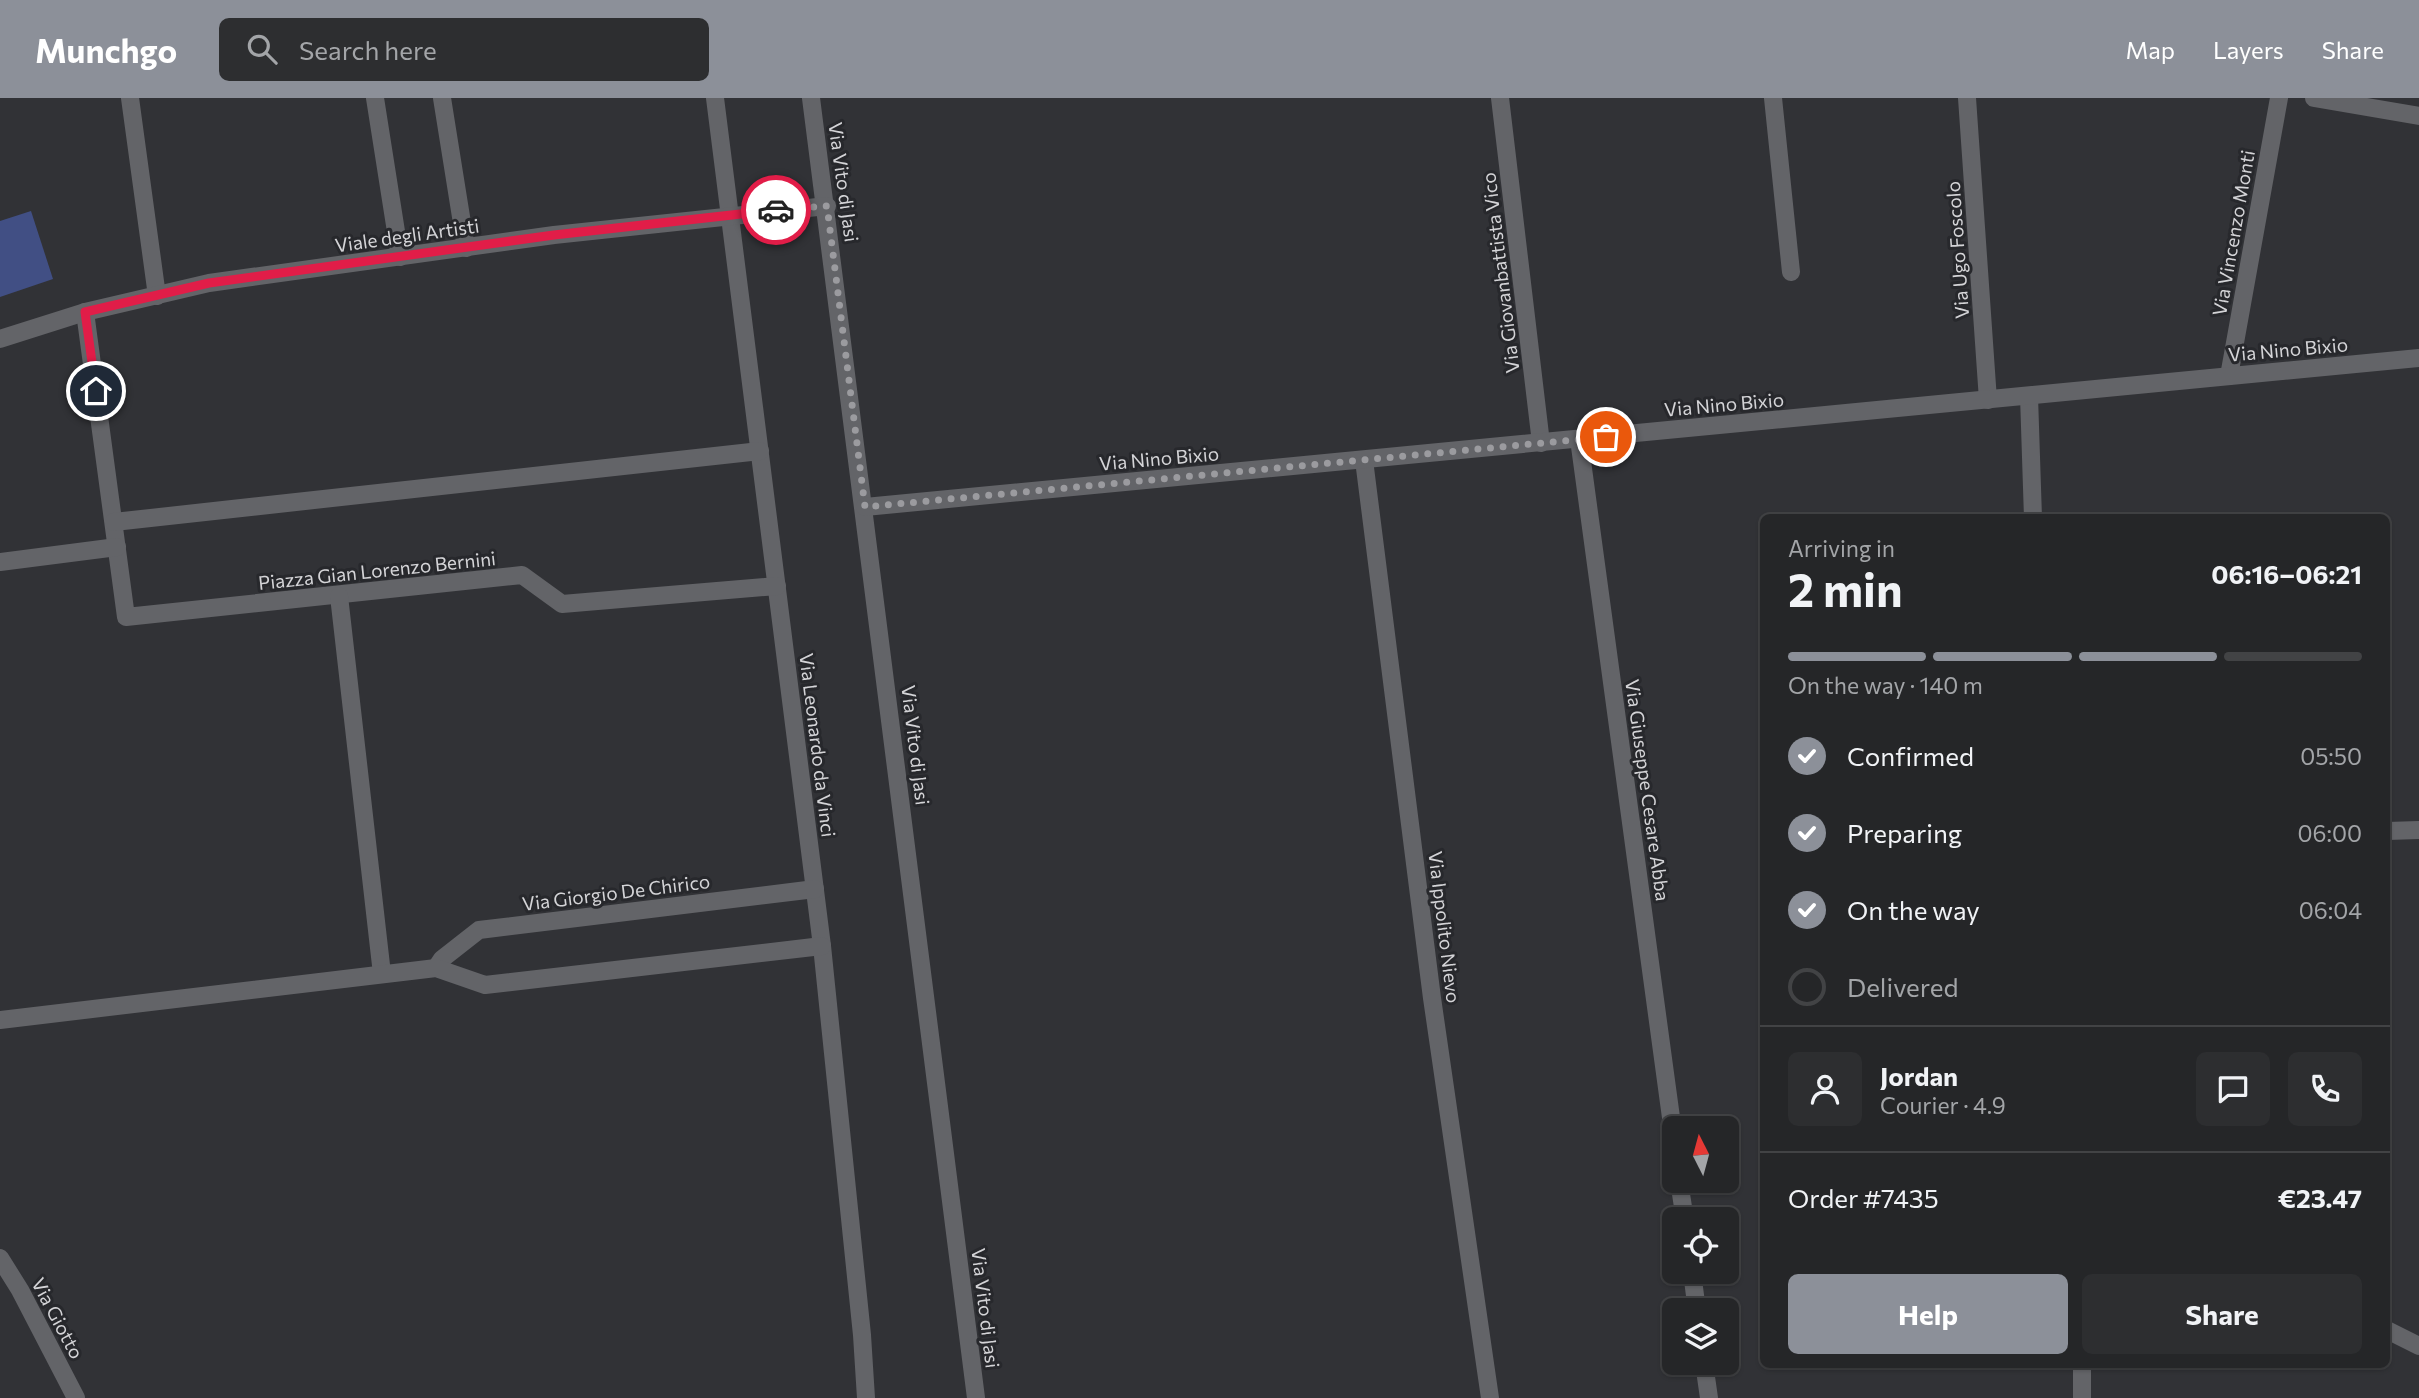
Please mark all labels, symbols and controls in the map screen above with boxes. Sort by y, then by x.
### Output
search box [219,18,709,81]
text: Munchgo [35,29,177,70]
icon: search [243,30,281,68]
text: Search here [299,34,437,65]
text: Map [2126,35,2175,64]
text: Layers [2213,35,2284,64]
text: Share [2322,35,2384,64]
street label: Via Vito di Jasi [824,121,864,243]
street label: Via Vincenzo Monti [2207,148,2259,318]
street label: Via Giovanbattista Vico [1476,171,1524,375]
courier [741,175,811,245]
street label: Via Ugo Foscolo [1941,181,1973,319]
icon: car [757,191,795,229]
street label: Viale degli Artisti [333,213,481,257]
street label: Via Nino Bixio [2227,332,2349,366]
pin [66,361,126,421]
icon: home [77,372,115,410]
street label: Via Nino Bixio [1663,387,1785,421]
pin [1576,407,1636,467]
icon: bag [1587,418,1625,456]
street label: Via Nino Bixio [1098,441,1220,475]
text: Arriving in [1788,534,1895,562]
street label: Piazza Gian Lorenzo Bernini [257,546,497,594]
text: 06:16–06:21 [2211,558,2362,589]
text: 2 min [1788,560,1903,616]
street label: Via Leonardo da Vinci [795,652,841,838]
text: On the way · 140 m [1788,671,1983,699]
street label: Via Giuseppe Cesare Abba [1621,678,1675,902]
street label: Via Vito di Jasi [897,684,935,806]
icon: check [1788,737,1826,775]
text: Confirmed [1847,740,1974,771]
text: 05:50 [2300,742,2362,770]
icon: check [1788,814,1826,852]
text: Preparing [1847,817,1962,848]
text: 06:00 [2298,819,2362,847]
street label: Via Ippolito Nievo [1424,850,1466,1004]
street label: Via Giorgio De Chirico [521,869,711,915]
icon: check [1788,891,1826,929]
text: On the way [1847,894,1980,925]
text: 06:04 [2299,896,2362,924]
text: Delivered [1847,971,1958,1002]
button: person [1788,1052,1862,1126]
button: chat [2196,1052,2270,1126]
button: phone [2288,1052,2362,1126]
text: Jordan [1880,1060,1958,1091]
text: Courier · 4.9 [1880,1091,2006,1119]
north arrow [1662,1116,1740,1194]
map controls [1662,1116,1739,1375]
text: Order #7435 [1788,1182,1939,1213]
text: €23.47 [2278,1182,2362,1213]
button: locate [1662,1207,1739,1284]
street label: Via Vito di Jasi [967,1247,1005,1369]
street label: Via Giotto [27,1274,89,1362]
button: Help [1788,1274,2068,1354]
button: Share [2082,1274,2362,1354]
button: layers [1662,1298,1739,1375]

